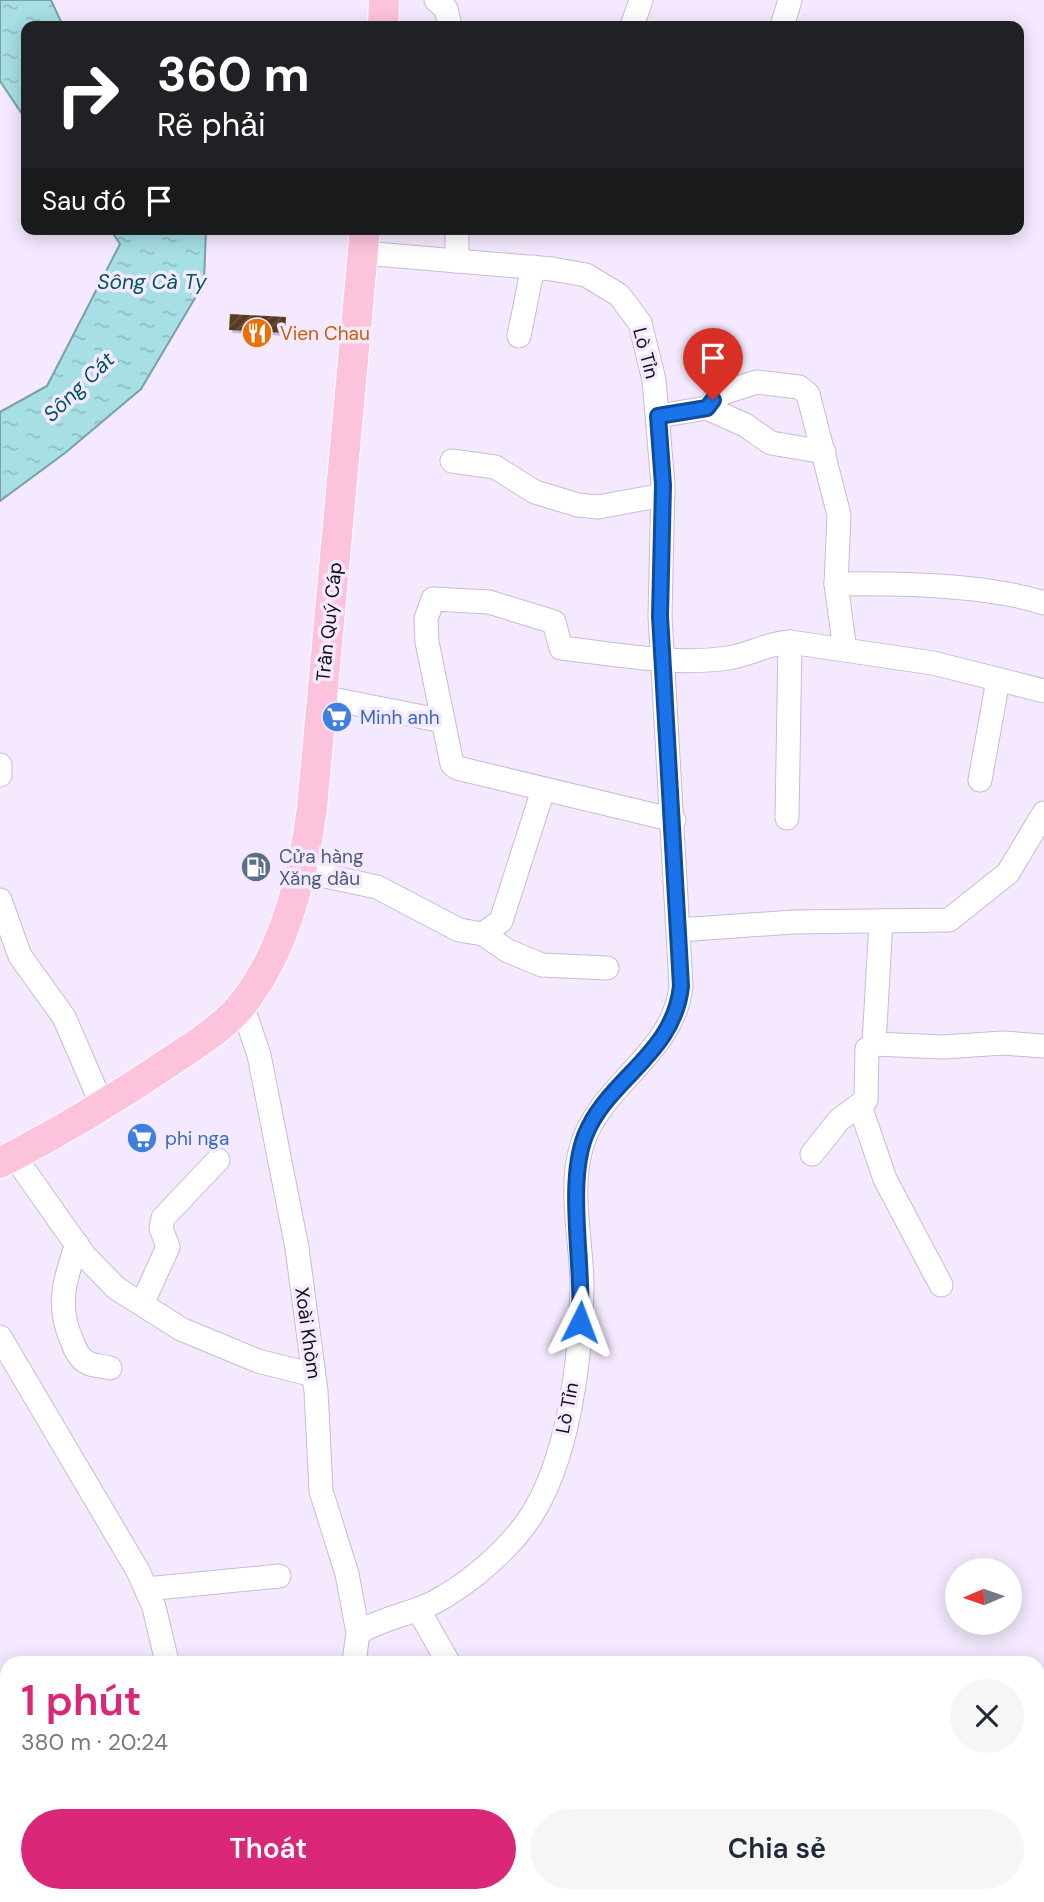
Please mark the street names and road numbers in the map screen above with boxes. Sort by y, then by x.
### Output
street label: Lò Tỉn [627,325,665,381]
street label: Trần Quý Cáp [310,561,348,683]
street label: Xoài Khòm [289,1286,327,1380]
street label: Lò Tỉn [550,1380,584,1436]

